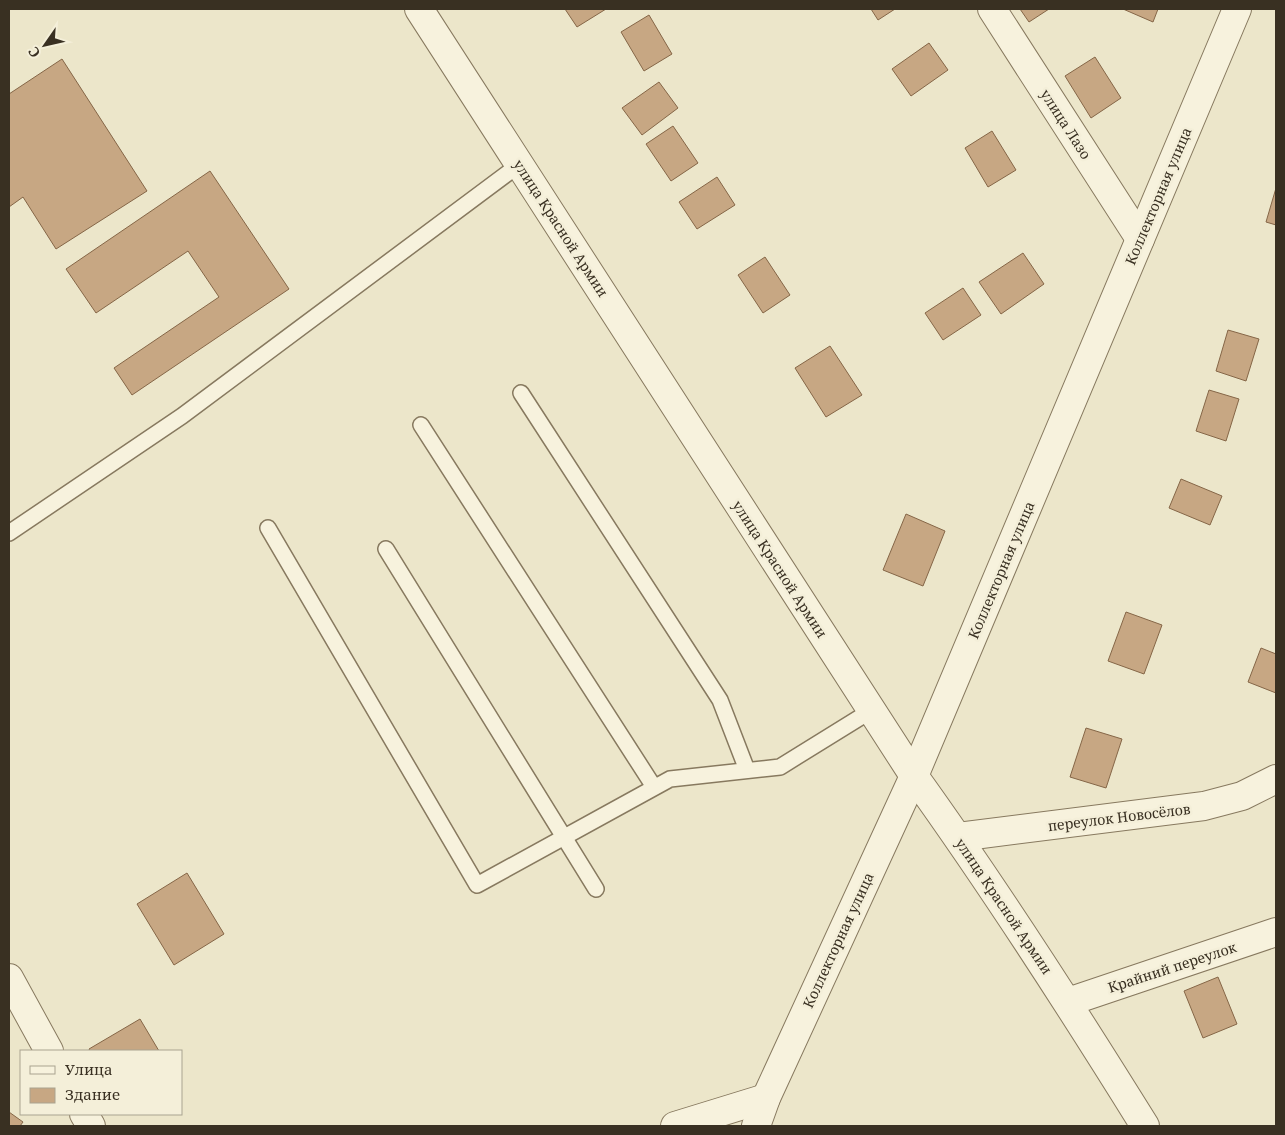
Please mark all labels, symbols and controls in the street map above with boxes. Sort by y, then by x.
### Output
north arrow [20,20,70,70]
text: С [23,43,44,62]
street label: улица Лазо [1036,85,1096,163]
street label: Коллекторная улица [1120,124,1196,268]
street label: улица Красной Армии [509,156,613,300]
street label: улица Красной Армии [728,497,832,641]
street label: Коллекторная улица [963,498,1039,642]
street label: переулок Новосёлов [1047,799,1192,835]
street label: улица Красной Армии [951,834,1057,978]
street label: Коллекторная улица [798,869,878,1011]
street label: Крайний переулок [1105,937,1239,997]
legend [20,1050,182,1115]
text: Улица [65,1059,113,1079]
text: Здание [65,1084,120,1104]

